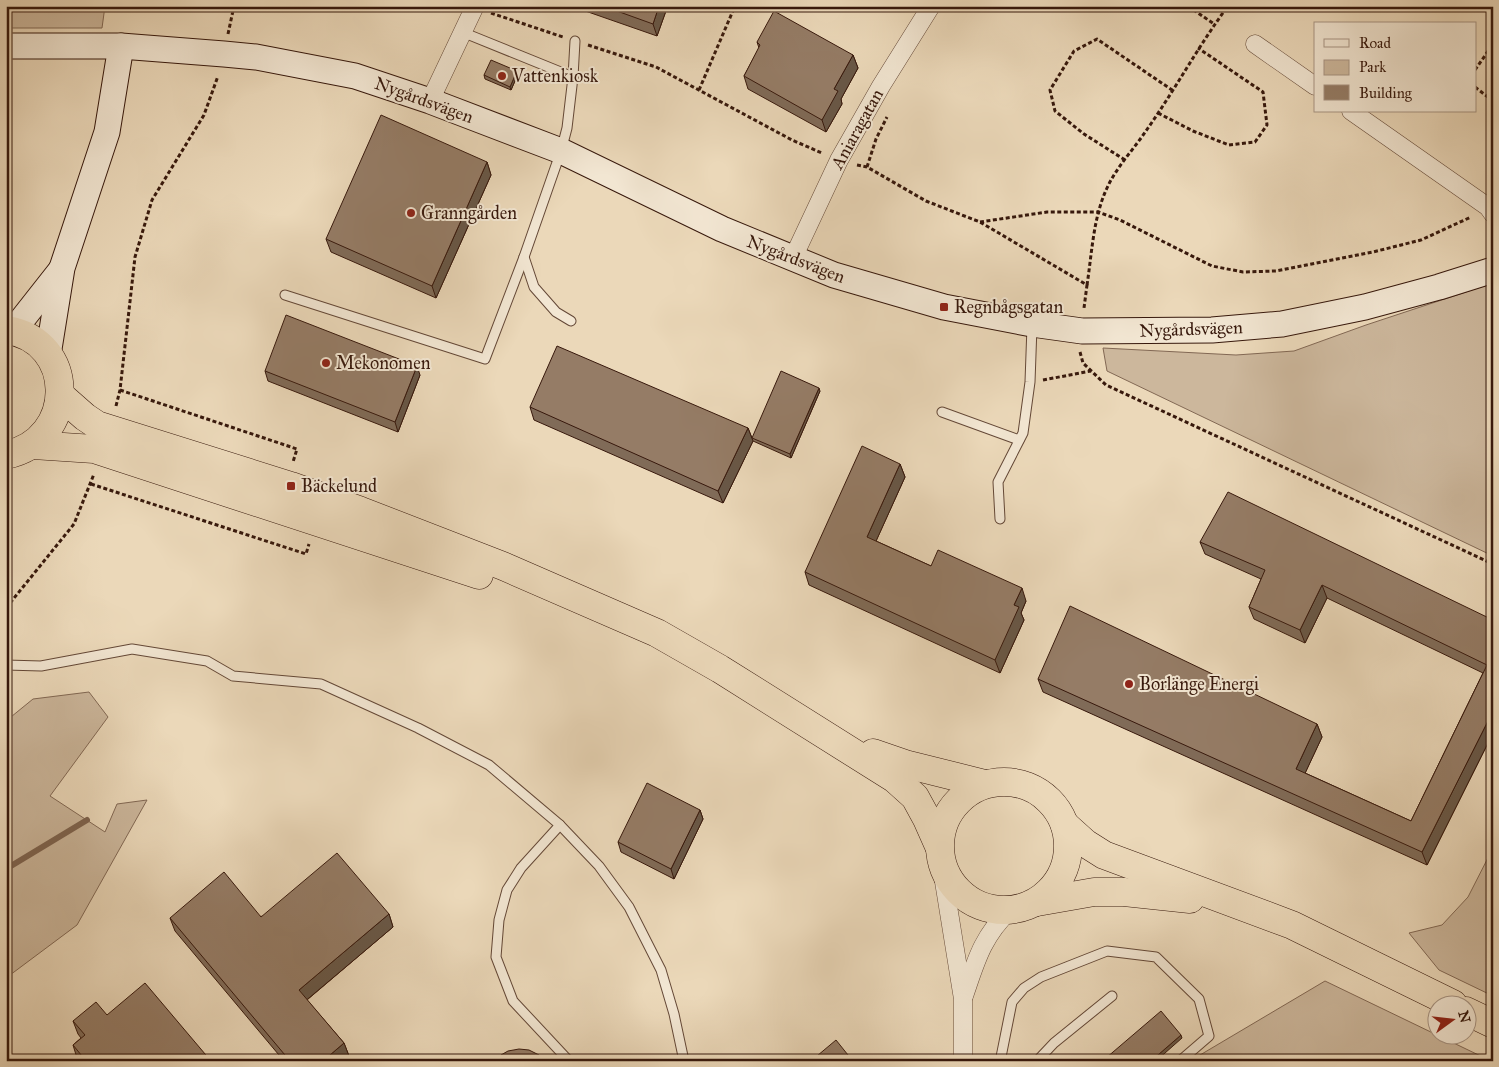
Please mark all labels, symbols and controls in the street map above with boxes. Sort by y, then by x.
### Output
legend [1314,22,1476,112]
text: Road [1359,34,1391,52]
text: Park [1359,58,1386,76]
place label: Vattenkiosk [511,65,599,87]
marker: Vattenkiosk [496,70,508,82]
street label: Nygårdsvägen [371,72,477,129]
text: Building [1359,84,1413,102]
street label: Aniaragatan [825,85,889,174]
place label: Granngården [421,202,517,225]
marker: Granngården [405,207,417,219]
street label: Nygårdsvägen [743,230,848,289]
place label: Regnbågsgatan [954,296,1063,319]
marker: Regnbågsgatan [938,301,950,313]
street label: Nygårdsvägen [1139,316,1243,343]
place label: Mekonomen [336,352,431,374]
marker: Mekonomen [320,357,332,369]
place label: Bäckelund [301,475,377,497]
marker: Bäckelund [285,480,297,492]
place label: Borlänge Energi [1139,673,1259,696]
marker: Borlänge Energi [1123,678,1135,690]
north arrow [1426,994,1476,1044]
text: N [1454,1009,1474,1025]

